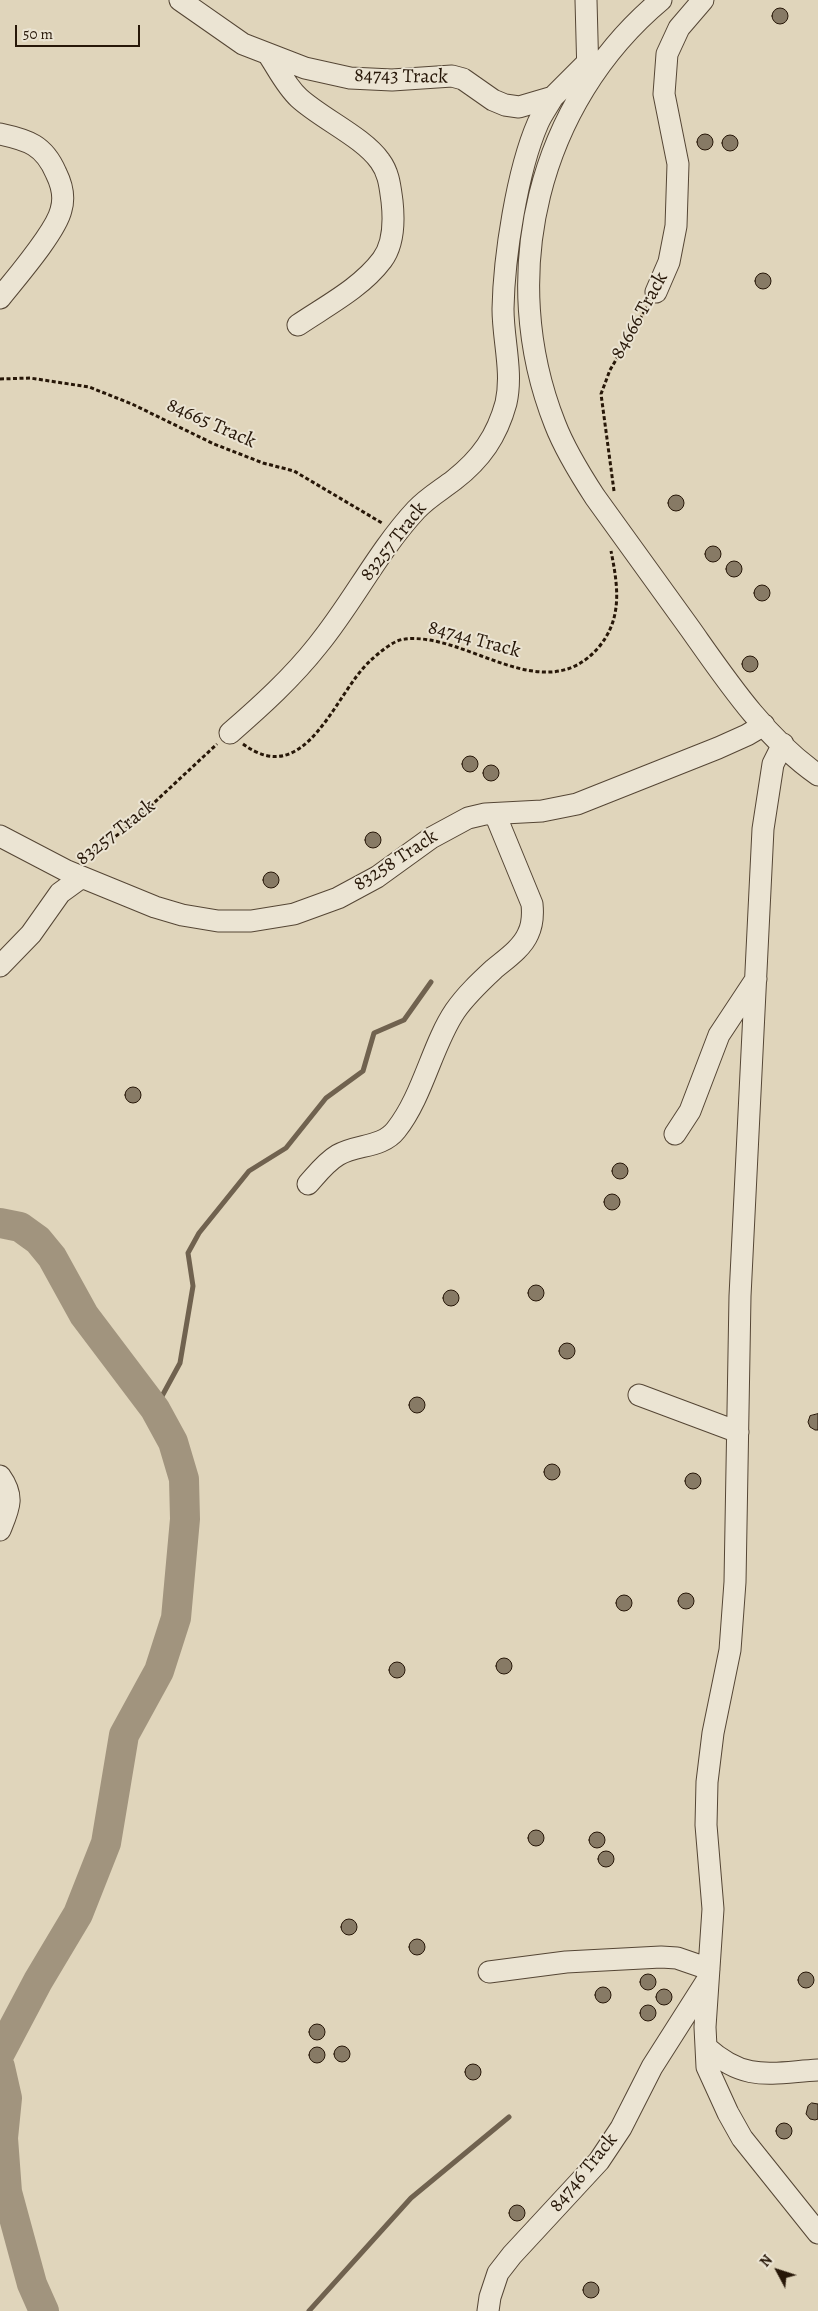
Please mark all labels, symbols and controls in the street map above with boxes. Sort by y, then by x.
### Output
scale bar [18,15,142,47]
text: 50 m [23,24,53,44]
street label: 84743 Track [354,64,448,90]
street label: 84666 Track [606,268,674,364]
street label: 84665 Track [163,394,259,454]
street label: 83257 Track [356,498,432,586]
street label: 84744 Track [425,616,523,664]
street label: 83257 Track [72,795,160,871]
street label: 83258 Track [350,825,442,897]
street label: 84746 Track [545,2129,623,2217]
north arrow [753,2246,803,2296]
text: N [756,2251,777,2271]

